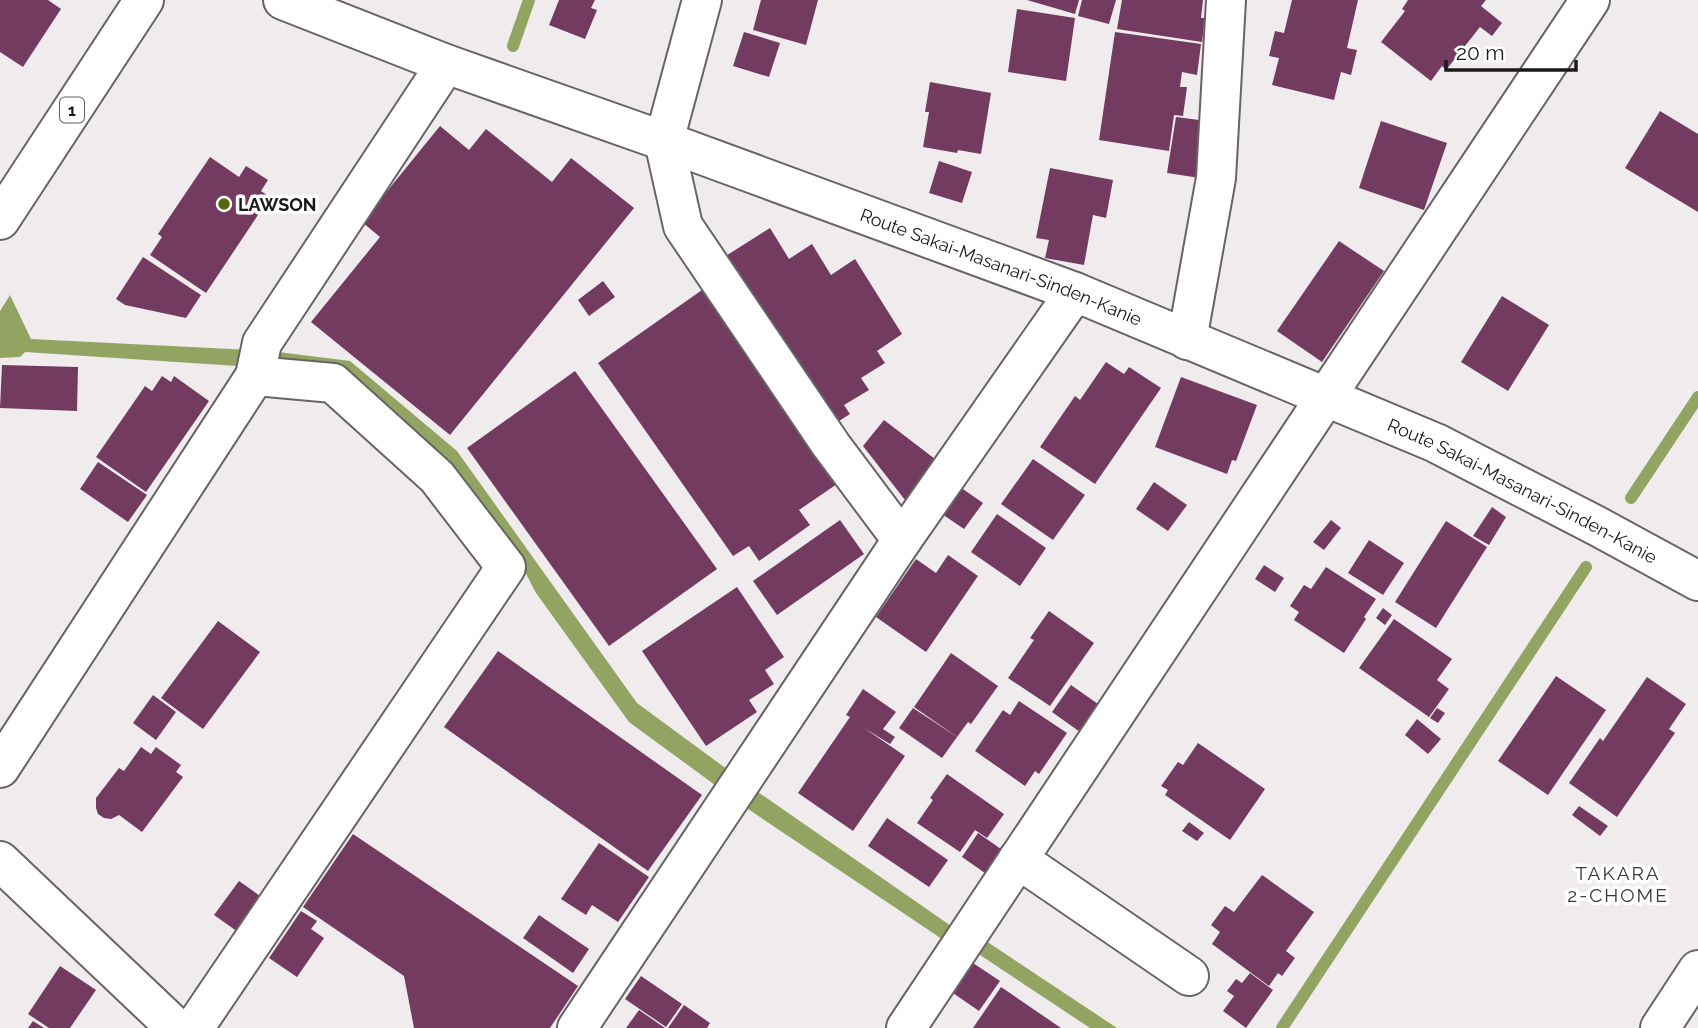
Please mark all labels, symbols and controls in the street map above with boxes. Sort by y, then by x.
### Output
scale bar [1446,28,1576,72]
text: 20 m [1456,40,1504,65]
road number: 1 [60,97,84,122]
place label: LAWSON [238,194,317,215]
marker: LAWSON [216,196,232,212]
street label: Route Sakai-Masanari-Sinden-Kanie [857,204,1145,329]
street label: Route Sakai-Masanari-Sinden-Kanie [1385,414,1661,568]
district label: TAKARA 2-CHOME [1567,862,1669,906]

